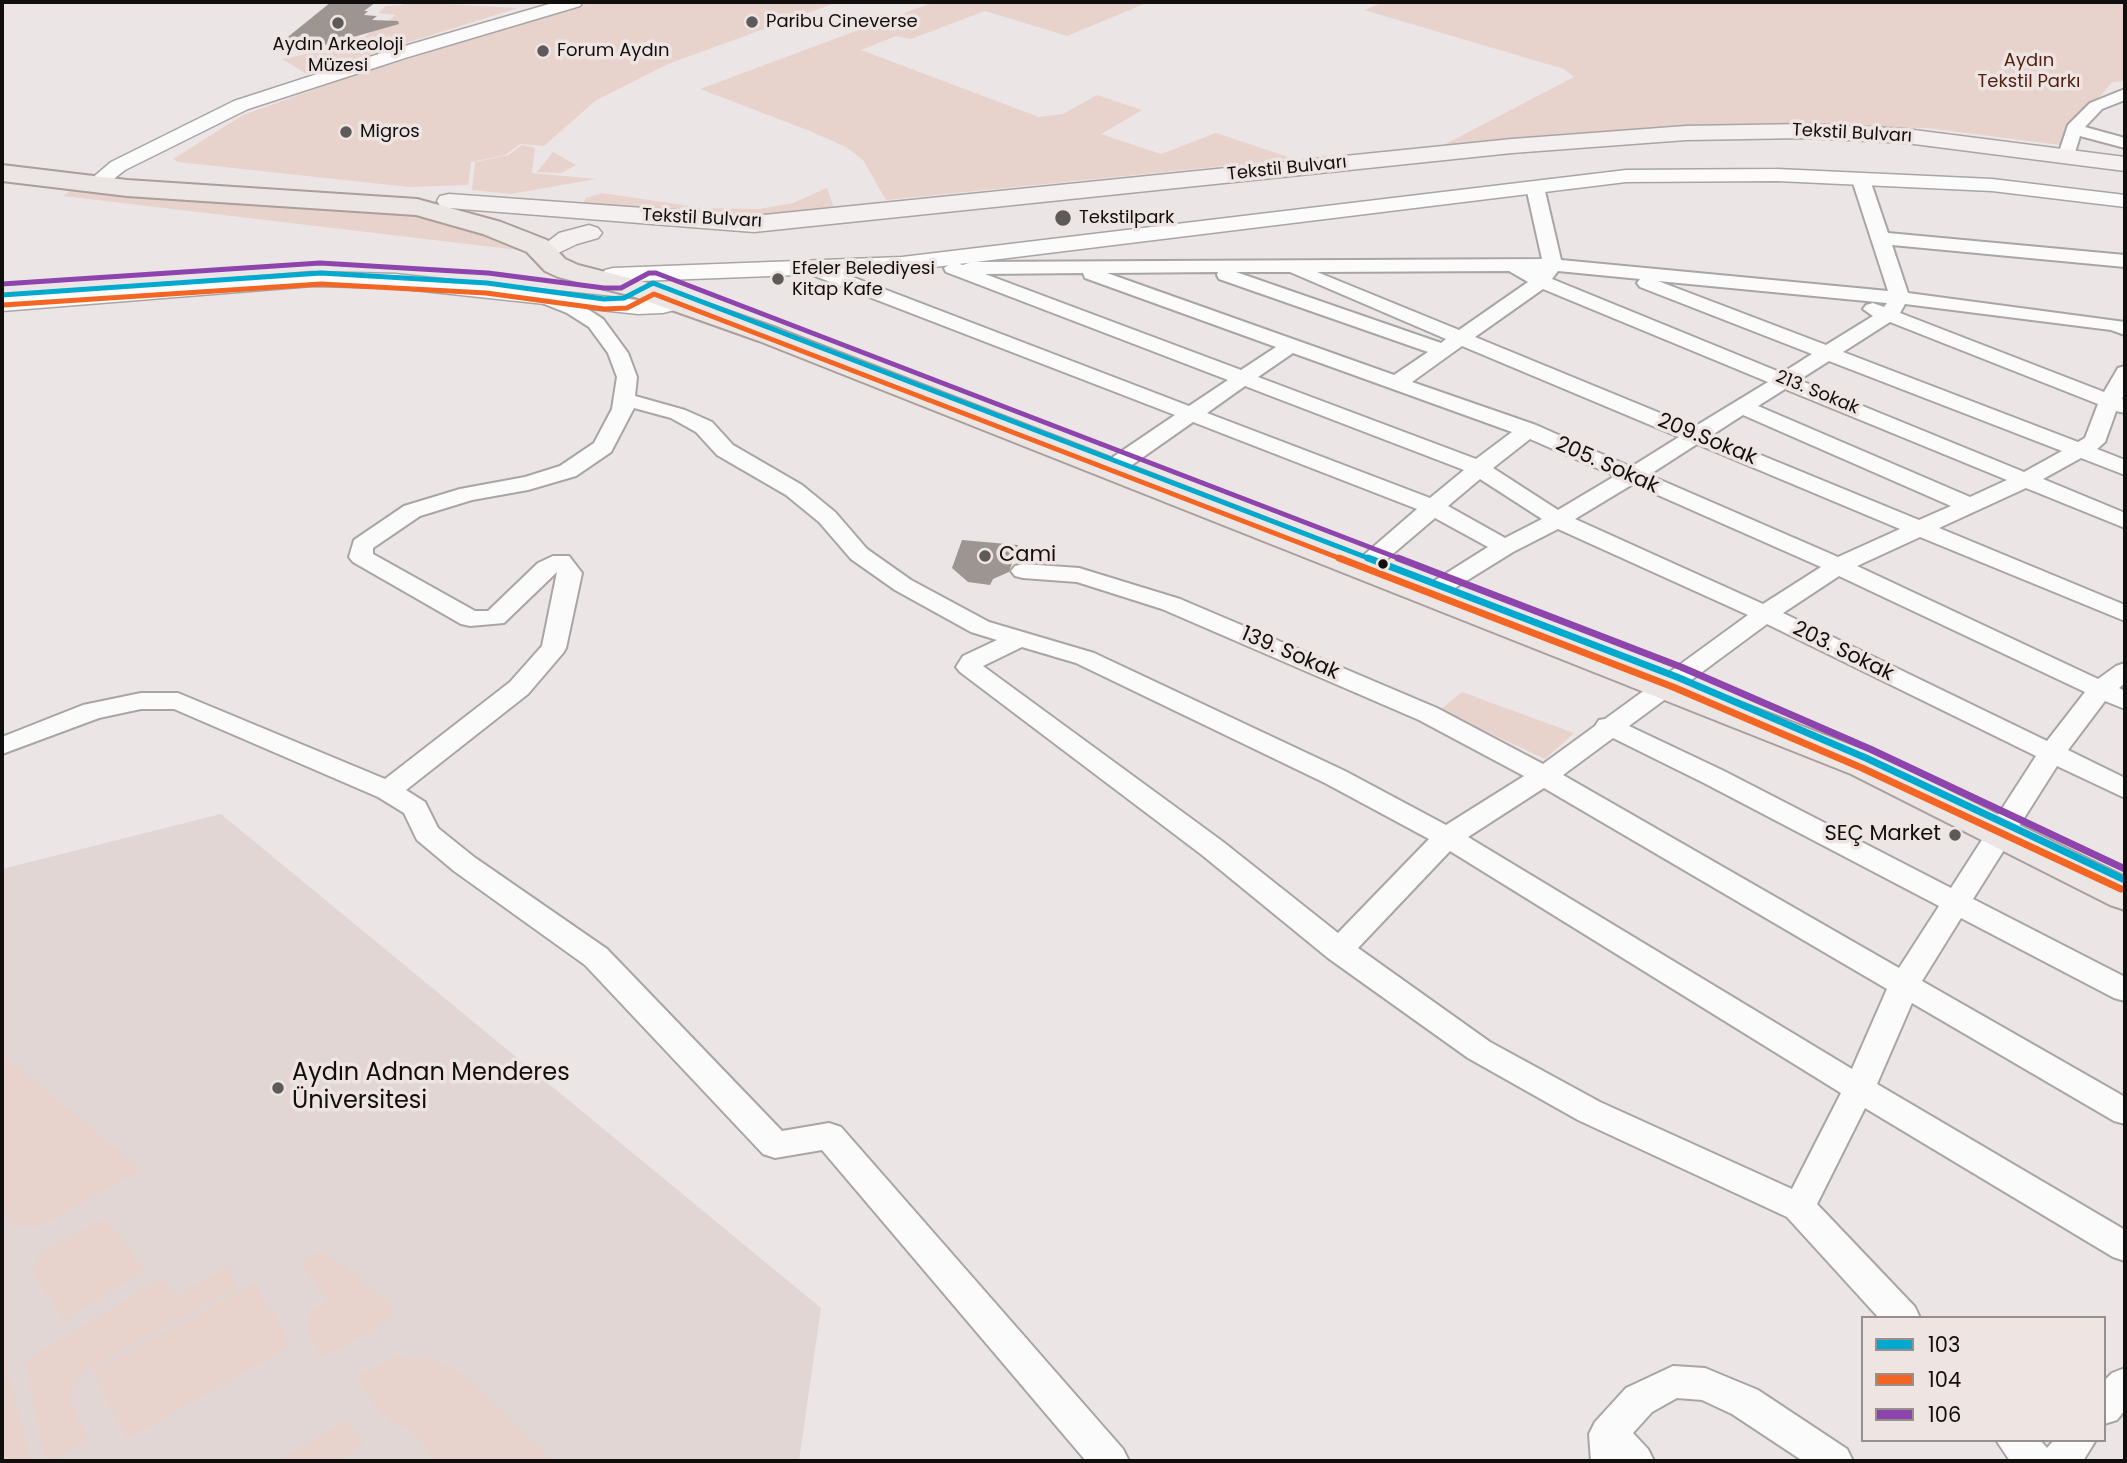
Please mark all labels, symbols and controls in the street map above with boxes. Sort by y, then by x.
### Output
place label: Paribu Cineverse [766,11,918,33]
marker: Paribu Cineverse [744,14,760,30]
marker: Aydın Arkeoloji Müzesi [330,15,346,31]
place label: Aydın Arkeoloji Müzesi [273,34,403,76]
place label: Forum Aydın [557,40,670,62]
marker: Forum Aydın [535,43,551,59]
park label: Aydın Tekstil Parkı [1978,50,2080,92]
street label: Tekstil Bulvarı [1791,120,1913,148]
place label: Migros [360,121,420,143]
marker: Migros [338,124,354,140]
street label: Tekstil Bulvarı [1226,152,1348,186]
street label: Tekstil Bulvarı [641,205,763,233]
place label: Tekstilpark [1079,207,1174,229]
marker: Tekstilpark [1053,208,1073,228]
place label: Efeler Belediyesi Kitap Kafe [792,258,935,300]
marker: Efeler Belediyesi Kitap Kafe [770,271,786,287]
street label: 213. Sokak [1772,366,1862,420]
street label: 209.Sokak [1654,409,1760,471]
street label: 205. Sokak [1552,432,1662,500]
place label: Cami [999,543,1056,569]
marker: Cami [977,548,993,564]
unlabelled marker [1376,557,1390,571]
street label: 203. Sokak [1788,617,1898,687]
street label: 139. Sokak [1237,622,1343,686]
place label: SEÇ Market [1824,822,1941,848]
marker: SEÇ Market [1947,827,1963,843]
place label: Aydın Adnan Menderes Üniversitesi [292,1060,570,1116]
marker: Aydın Adnan Menderes Üniversitesi [270,1080,286,1096]
legend [1861,1316,2106,1442]
text: 103 [1928,1330,1960,1359]
text: 104 [1928,1365,1961,1394]
text: 106 [1928,1400,1961,1429]

